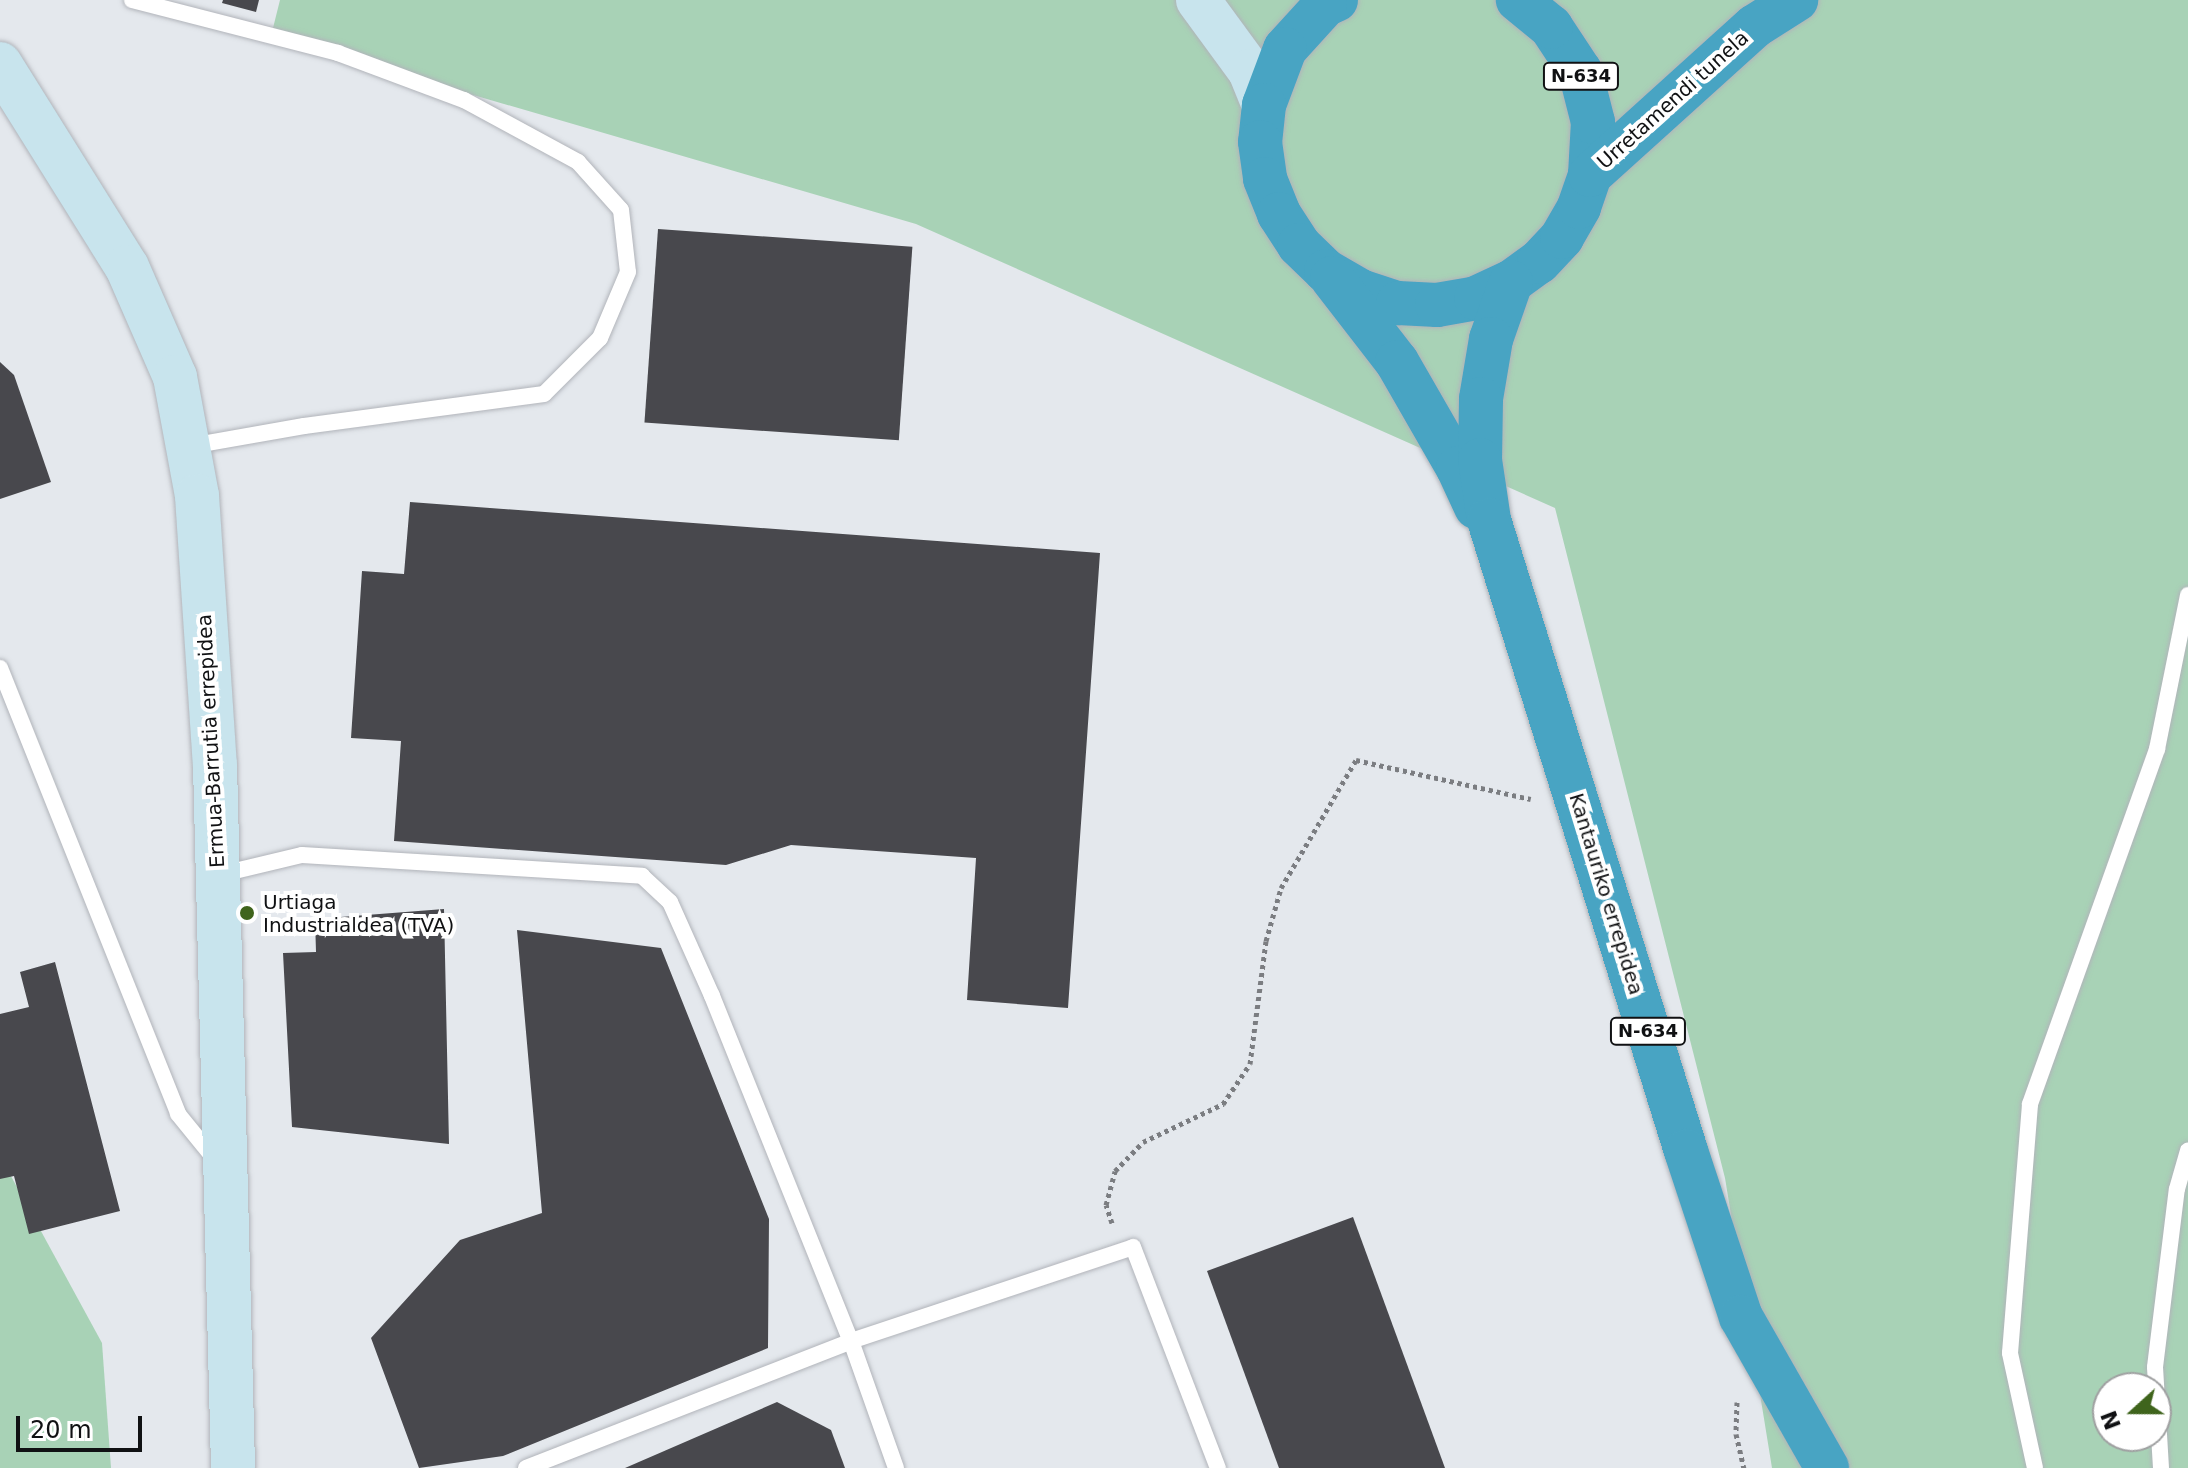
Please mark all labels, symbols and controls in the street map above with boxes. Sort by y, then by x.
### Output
street label: Urretamendi tunela [1592,26,1754,174]
road number: N-634 [1541,62,1621,90]
street label: Ermua-Barrutia errepidea [192,614,230,868]
street label: Kantauriko errepidea [1564,790,1648,998]
place label: Urtiaga Industrialdea (TVA) [263,890,454,937]
marker: Urtiaga Industrialdea (TVA) [238,904,256,922]
road number: N-634 [1608,1017,1688,1045]
north arrow [2092,1372,2172,1452]
scale bar [20,1400,146,1450]
text: N [2096,1407,2126,1433]
text: 20 m [30,1416,92,1444]

